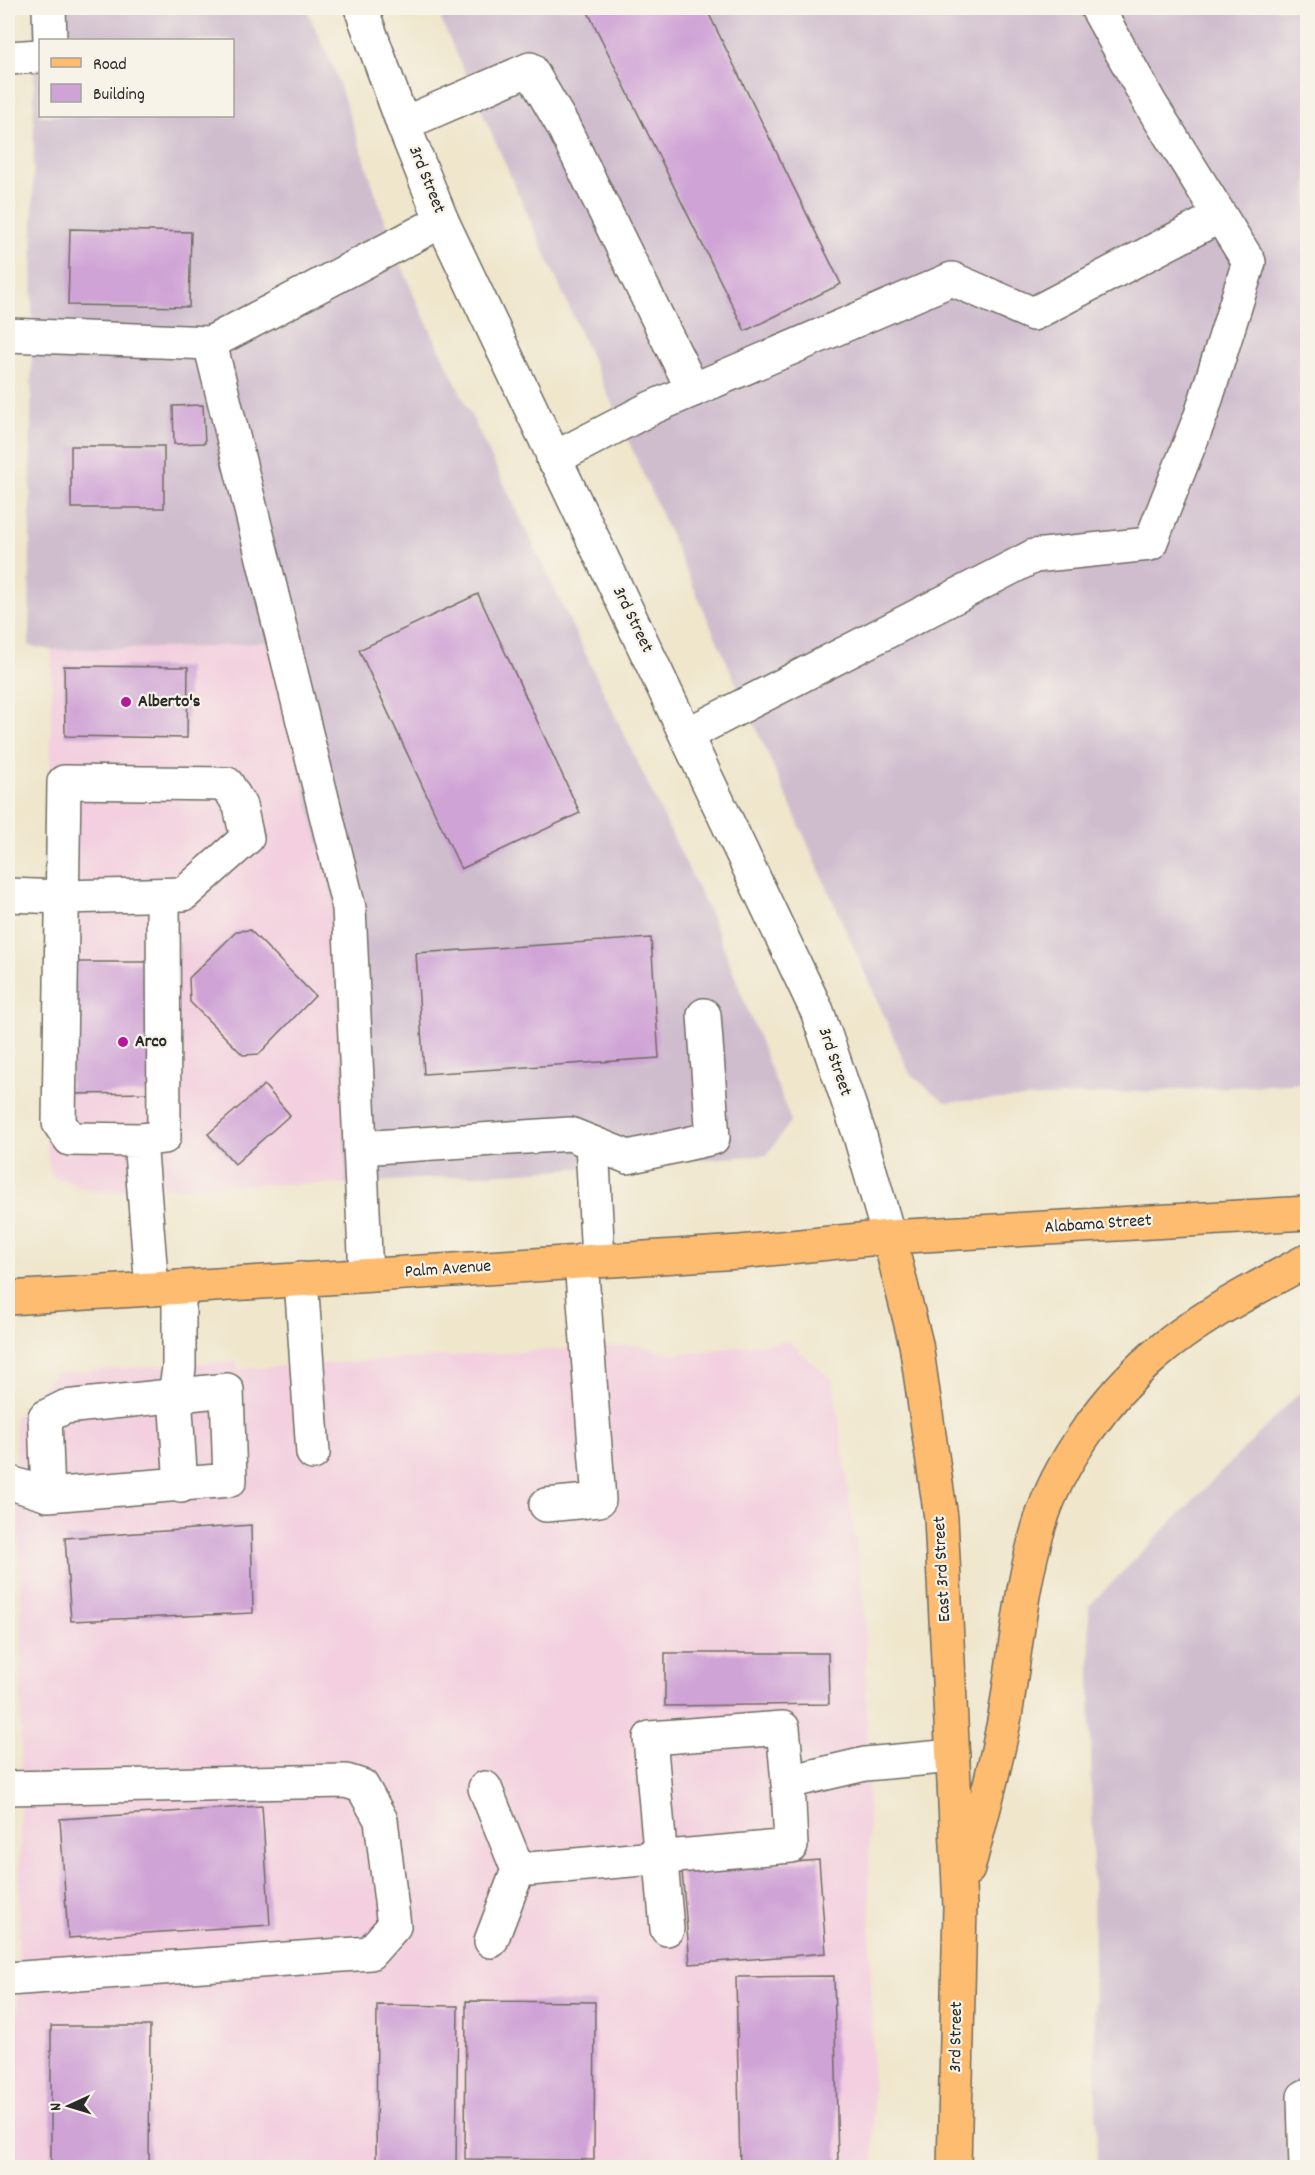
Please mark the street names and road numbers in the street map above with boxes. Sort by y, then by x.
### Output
street label: 3rd Street [401,142,451,218]
street label: 3rd Street [605,583,659,658]
street label: 3rd Street [811,1024,857,1100]
street label: Alabama Street [1044,1209,1153,1241]
street label: Palm Avenue [404,1255,492,1285]
street label: East 3rd Street [928,1515,958,1623]
street label: 3rd Street [944,2001,970,2073]

